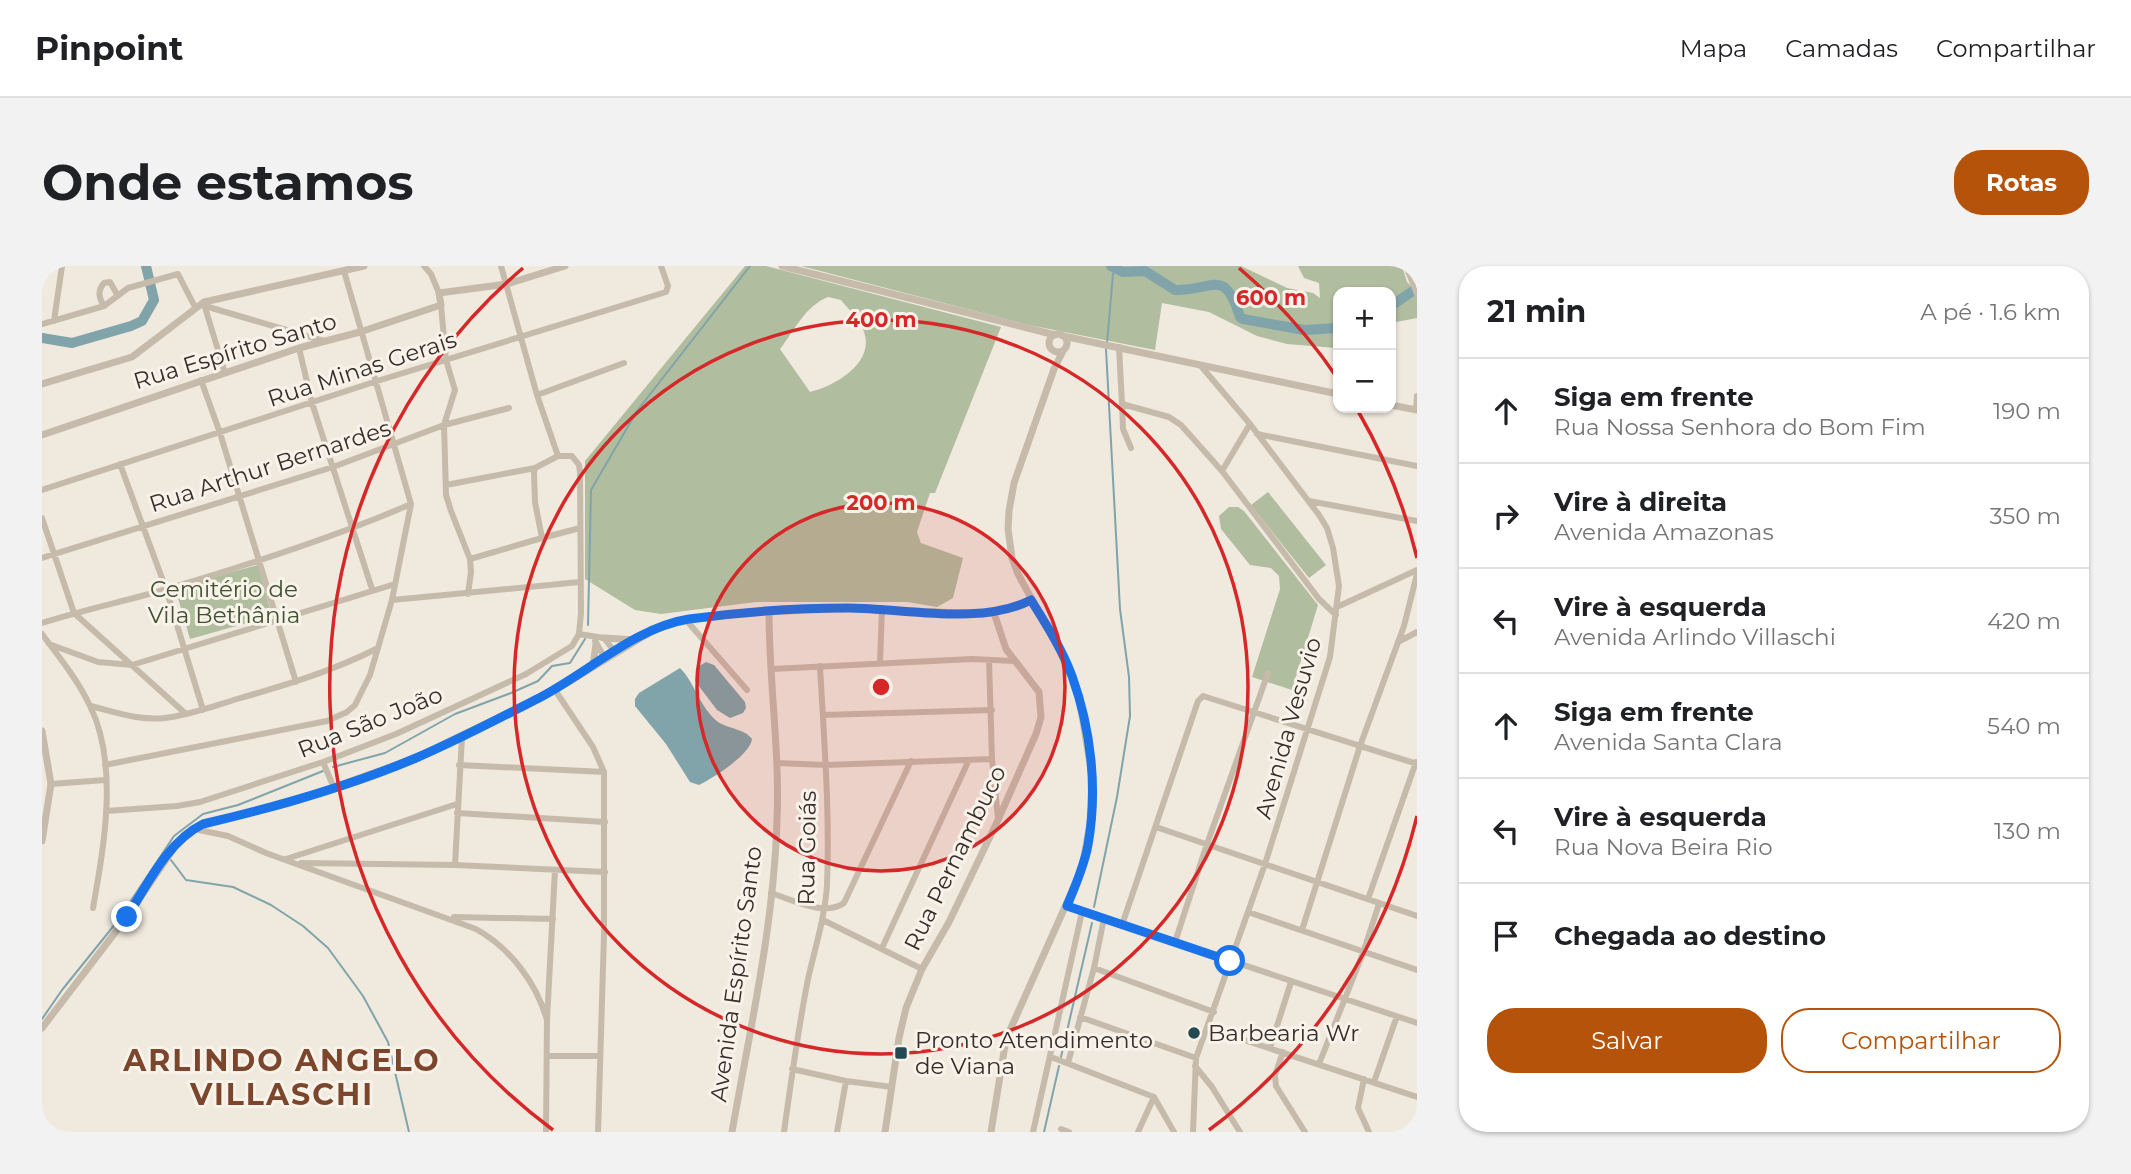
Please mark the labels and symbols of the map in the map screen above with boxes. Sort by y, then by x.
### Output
text: 600 m [1236,285,1306,310]
street label: Rua Espírito Santo [130,307,340,395]
text: 400 m [846,307,916,332]
street label: Rua Minas Gerais [264,325,460,413]
street label: Rua Arthur Bernardes [146,414,394,518]
text: 200 m [847,490,915,515]
park label: Cemitério de Vila Bethânia [148,575,300,629]
street label: Avenida Vesuvio [1249,634,1327,822]
centre of rings [869,675,893,699]
street label: Rua São João [293,680,447,764]
street label: Rua Pernambuco [898,761,1012,955]
street label: Rua Goiás [792,790,822,906]
street label: Avenida Espírito Santo [704,844,768,1104]
route end [111,901,142,932]
route start [1214,945,1245,976]
place label: Barbearia Wr [1208,1019,1359,1047]
marker: Barbearia Wr [1186,1025,1202,1041]
place label: Pronto Atendimento de Viana [915,1026,1153,1080]
district label: ARLINDO ANGELO VILLASCHI [122,1042,441,1113]
marker: Pronto Atendimento de Viana [893,1045,909,1061]

